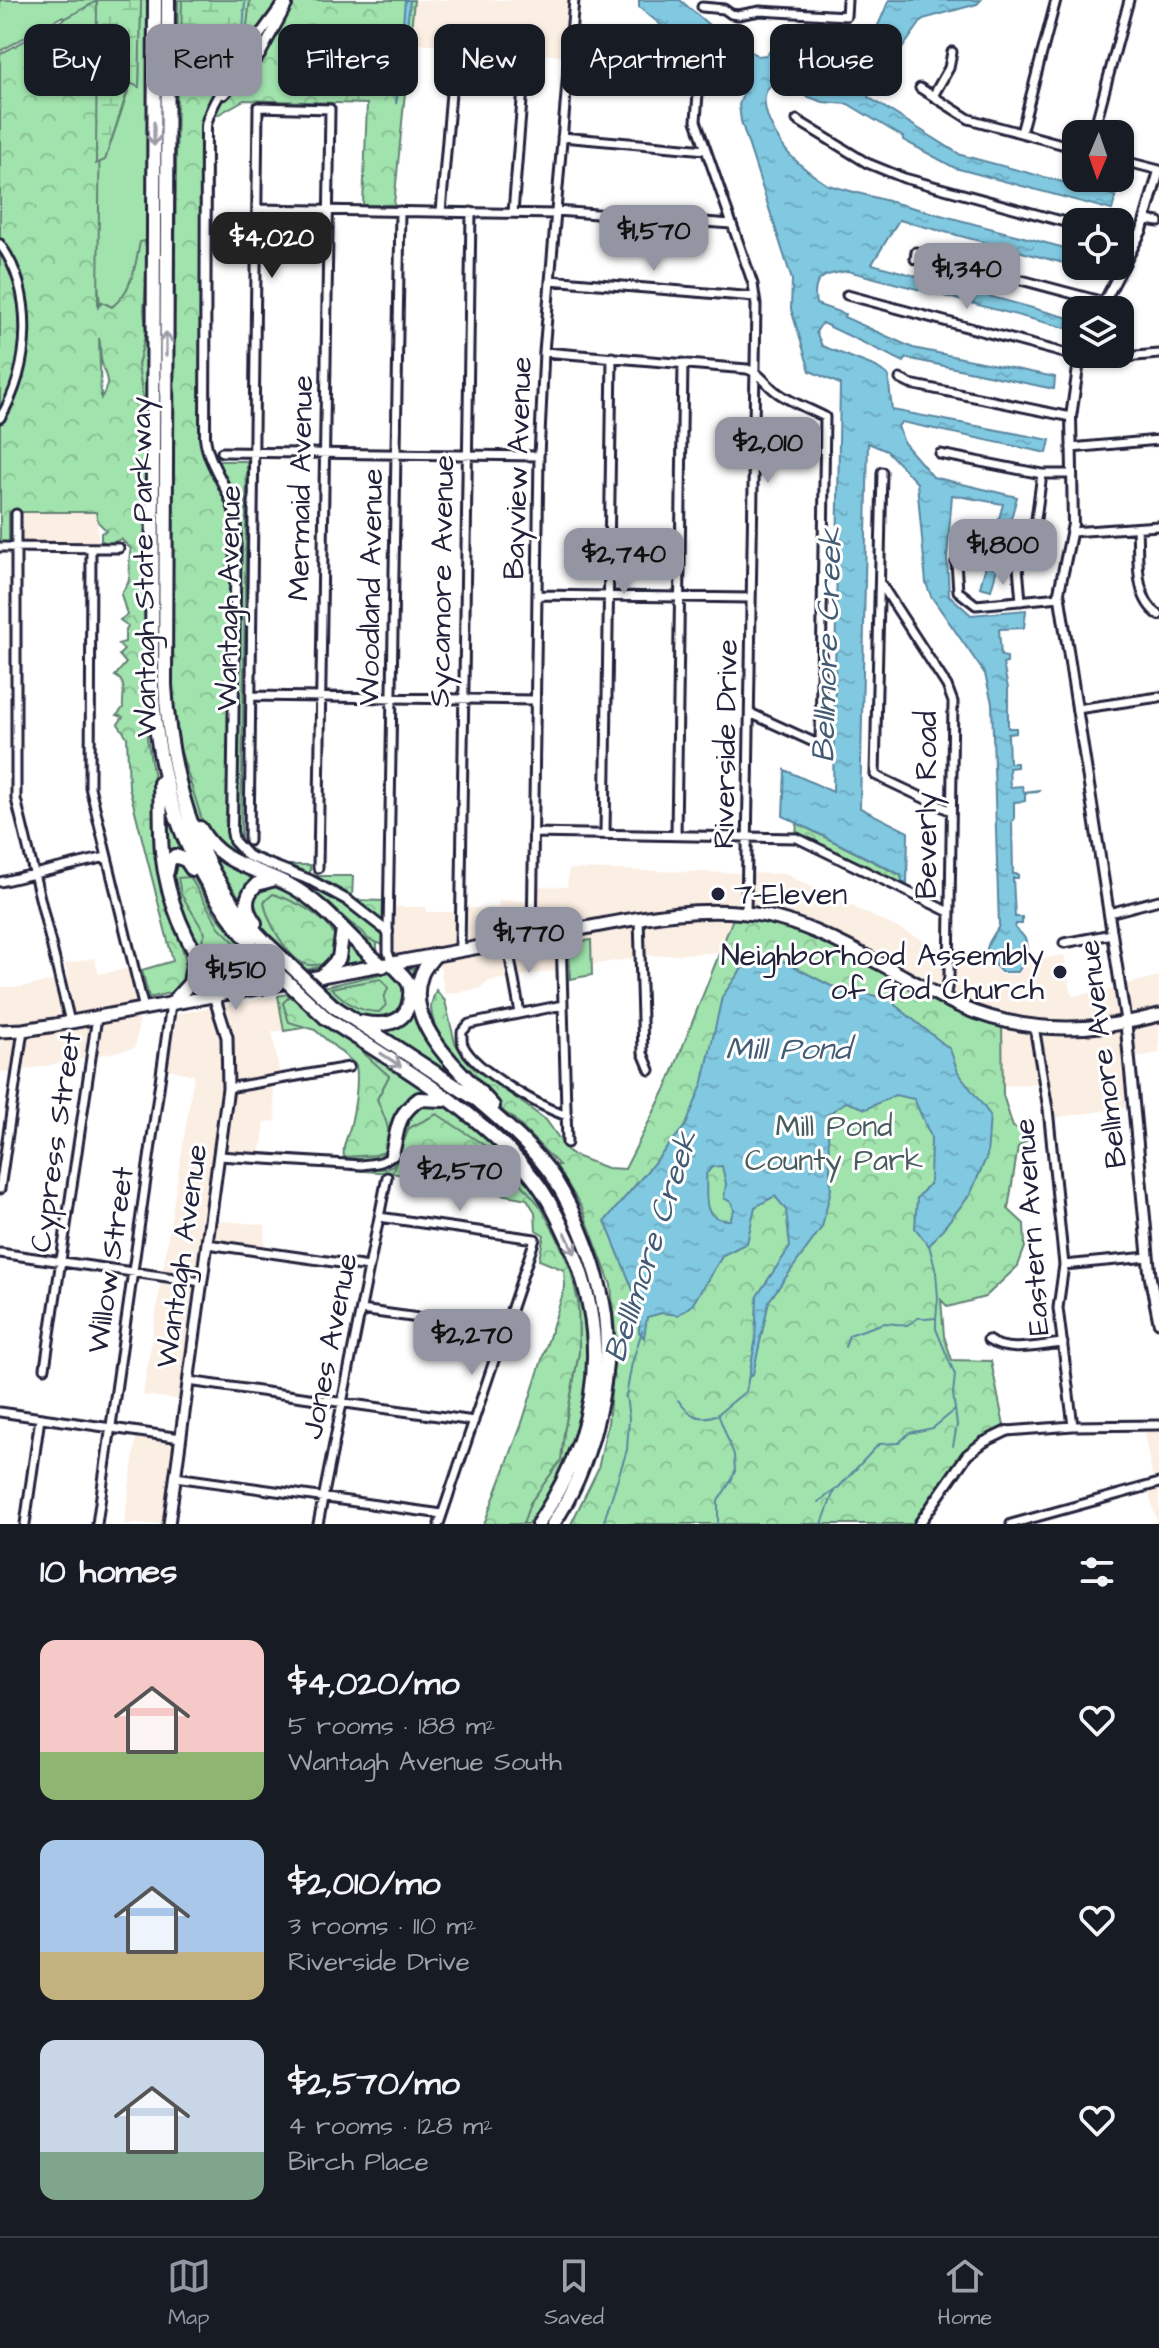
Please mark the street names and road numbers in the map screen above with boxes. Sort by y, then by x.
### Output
street label: Bayview Avenue [493,356,544,580]
street label: Mermaid Avenue [278,375,324,601]
street label: Wantagh State Parkway [120,396,169,738]
street label: Sycamore Avenue [419,454,466,708]
street label: Woodland Avenue [348,468,394,706]
street label: Wantagh Avenue [206,485,253,711]
street label: Riverside Drive [703,639,749,849]
street label: Beverly Road [906,711,949,899]
street label: Bellmore Avenue [1068,937,1138,1170]
street label: Cypress Street [20,1029,93,1255]
street label: Eastern Avenue [1003,1117,1061,1337]
street label: Wantagh Avenue [145,1141,219,1371]
street label: Willow Street [77,1164,145,1356]
street label: Jones Avenue [291,1250,369,1443]

